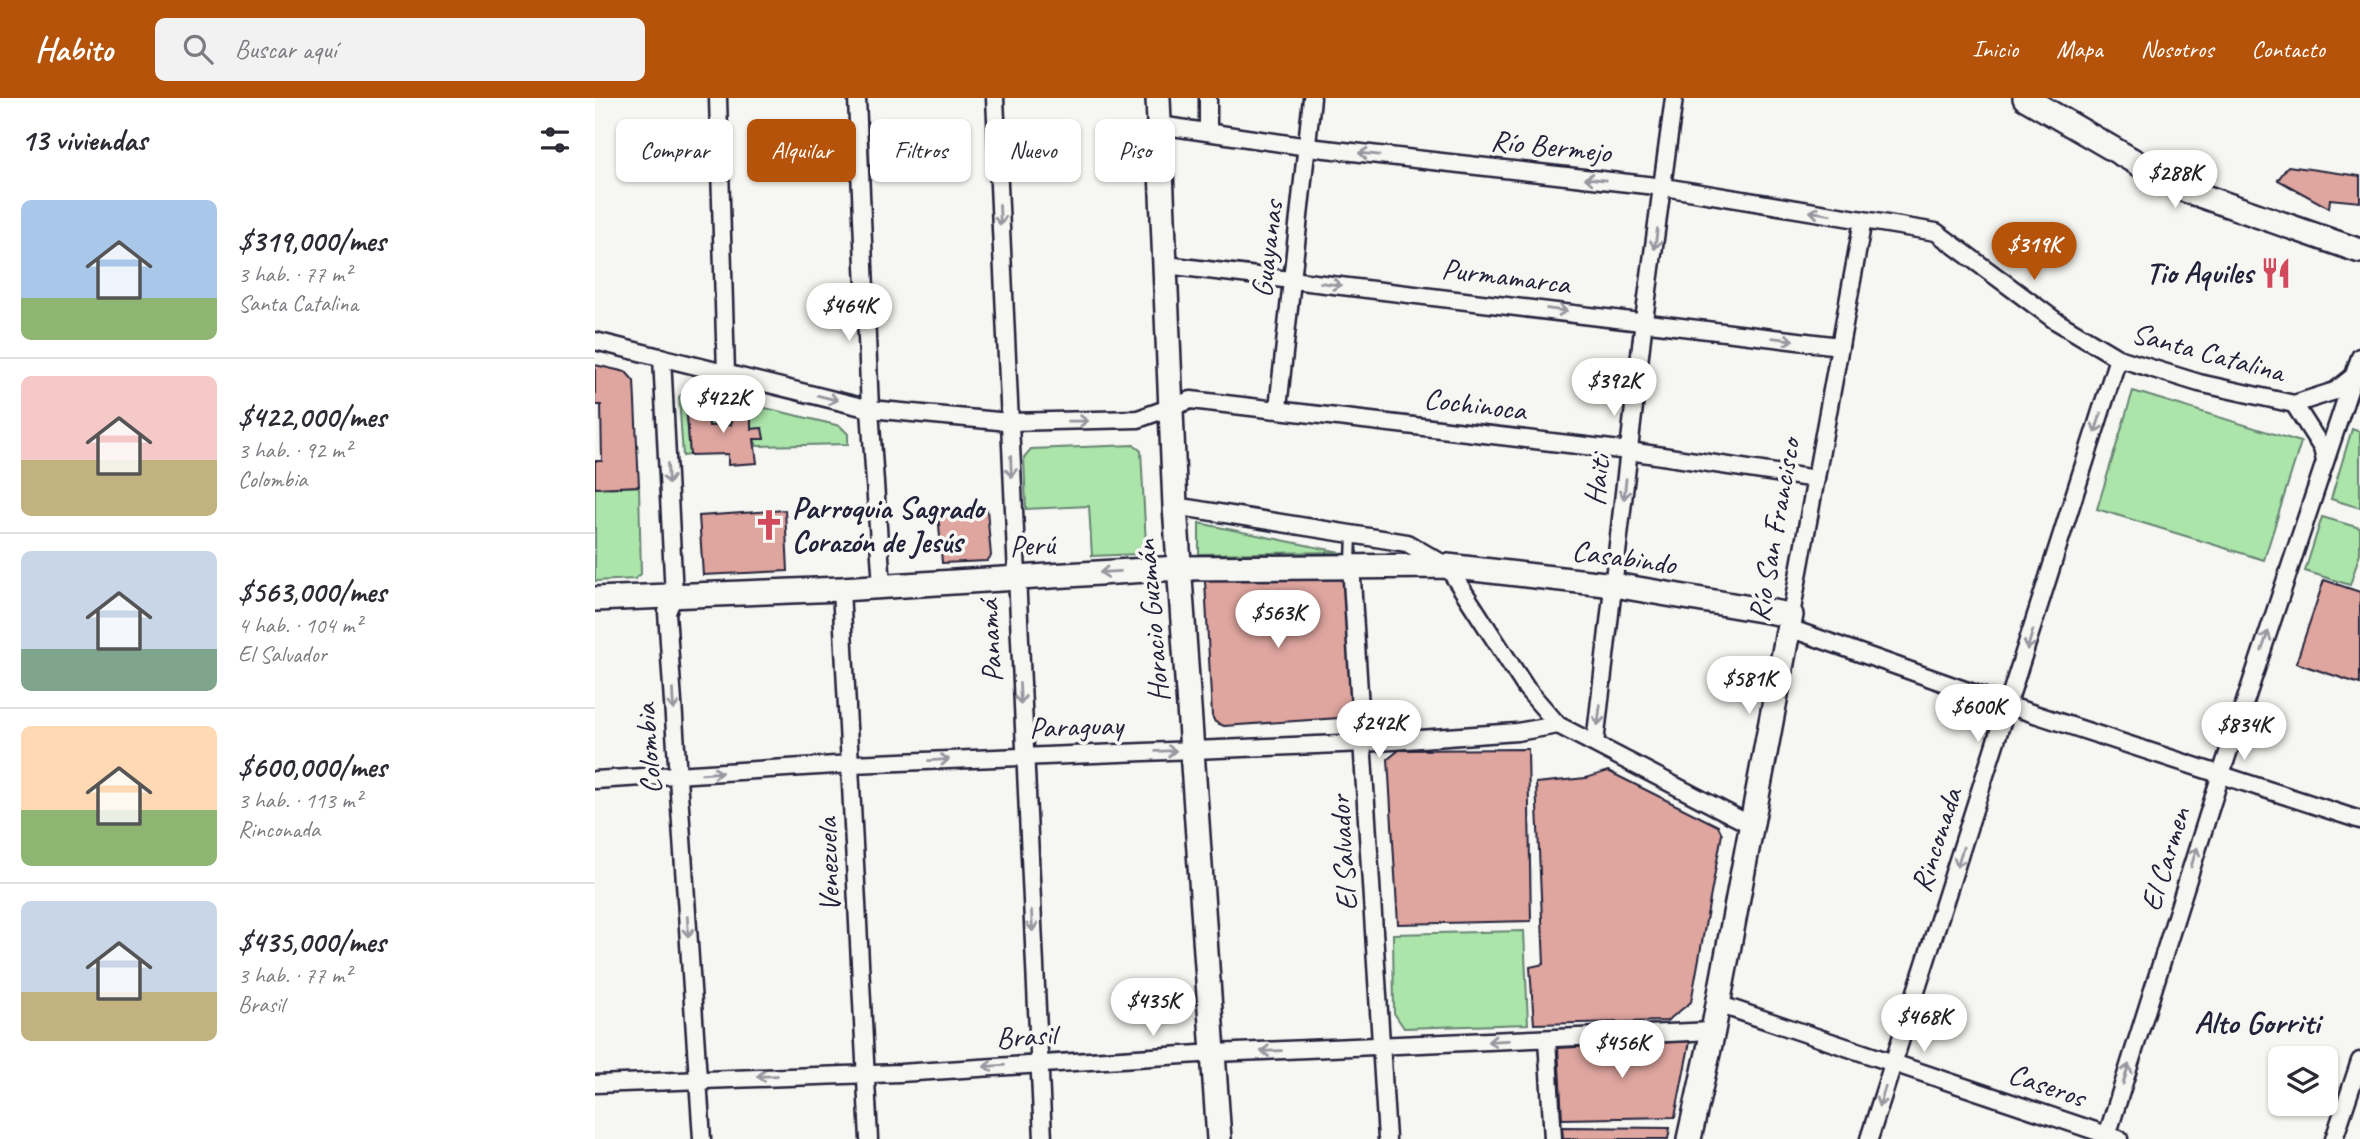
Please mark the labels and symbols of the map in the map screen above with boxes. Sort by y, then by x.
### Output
street label: Río Bermejo [1489,121,1614,171]
one-way arrow [1358,147,1381,160]
pin: $288K [2126,150,2224,210]
one-way arrow [1585,173,1607,186]
street label: Guayanas [1242,196,1292,300]
one-way arrow [993,203,1006,226]
one-way arrow [1809,206,1832,219]
pin: $319K [1985,222,2083,282]
one-way arrow [1650,227,1663,249]
street label: Purmamarca [1440,249,1574,303]
place label: Tio Aquiles [2146,254,2256,292]
restaurant icon: Tio Aquiles [2259,256,2293,290]
one-way arrow [1319,277,1342,290]
pin: $464K [800,284,898,343]
one-way arrow [1545,304,1568,317]
street label: Santa Catalina [2128,313,2291,391]
one-way arrow [1771,332,1794,345]
pin: $392K [1565,358,1663,418]
pin: $422K [674,376,772,435]
street label: Cochinoca [1422,379,1530,429]
one-way arrow [816,392,839,406]
one-way arrow [2090,412,2103,434]
one-way arrow [1066,414,1089,428]
street label: Río San Francisco [1739,432,1809,624]
street label: Haiti [1575,449,1619,508]
one-way arrow [1004,455,1017,478]
one-way arrow [661,462,674,485]
one-way arrow [1618,477,1631,499]
place label: Parroquia Sagrado Corazón de Jesús [792,489,987,561]
church icon: Parroquia Sagrado Corazón de Jesús [752,508,786,542]
street label: Perú [1009,525,1058,565]
street label: Casabindo [1570,531,1680,583]
street label: Horacio Guzmán [1126,537,1178,704]
one-way arrow [1100,566,1122,579]
pin: $563K [1229,590,1327,650]
street label: Panamá [969,596,1011,683]
one-way arrow [2023,629,2035,651]
one-way arrow [2260,630,2272,652]
pin: $581K [1700,656,1798,716]
one-way arrow [1014,682,1027,705]
pin: $600K [1929,684,2027,744]
one-way arrow [666,688,679,711]
pin: $242K [1330,700,1428,760]
street label: Colombia [626,701,670,795]
pin: $834K [2195,702,2293,762]
one-way arrow [1592,703,1605,725]
street label: Paraguay [1028,705,1126,747]
one-way arrow [1155,744,1178,757]
one-way arrow [927,753,950,766]
one-way arrow [700,766,723,779]
street label: Rinconada [1901,781,1971,897]
street label: El Salvador [1320,792,1366,912]
street label: El Carmen [2131,801,2199,915]
street label: Venezuela [807,815,849,913]
one-way arrow [1953,846,1966,868]
one-way arrow [2189,846,2202,868]
one-way arrow [1026,910,1039,933]
one-way arrow [682,915,695,938]
pin: $435K [1104,978,1202,1038]
pin: $468K [1875,995,1973,1054]
district label: Alto Gorriti [2194,1002,2323,1043]
street label: Brasil [995,1015,1062,1057]
pin: $456K [1573,1020,1671,1080]
one-way arrow [1487,1034,1510,1047]
one-way arrow [1259,1044,1282,1057]
street label: Caseros [2004,1054,2093,1117]
one-way arrow [984,1060,1006,1073]
one-way arrow [2120,1063,2133,1085]
one-way arrow [756,1069,779,1083]
one-way arrow [1875,1085,1888,1107]

